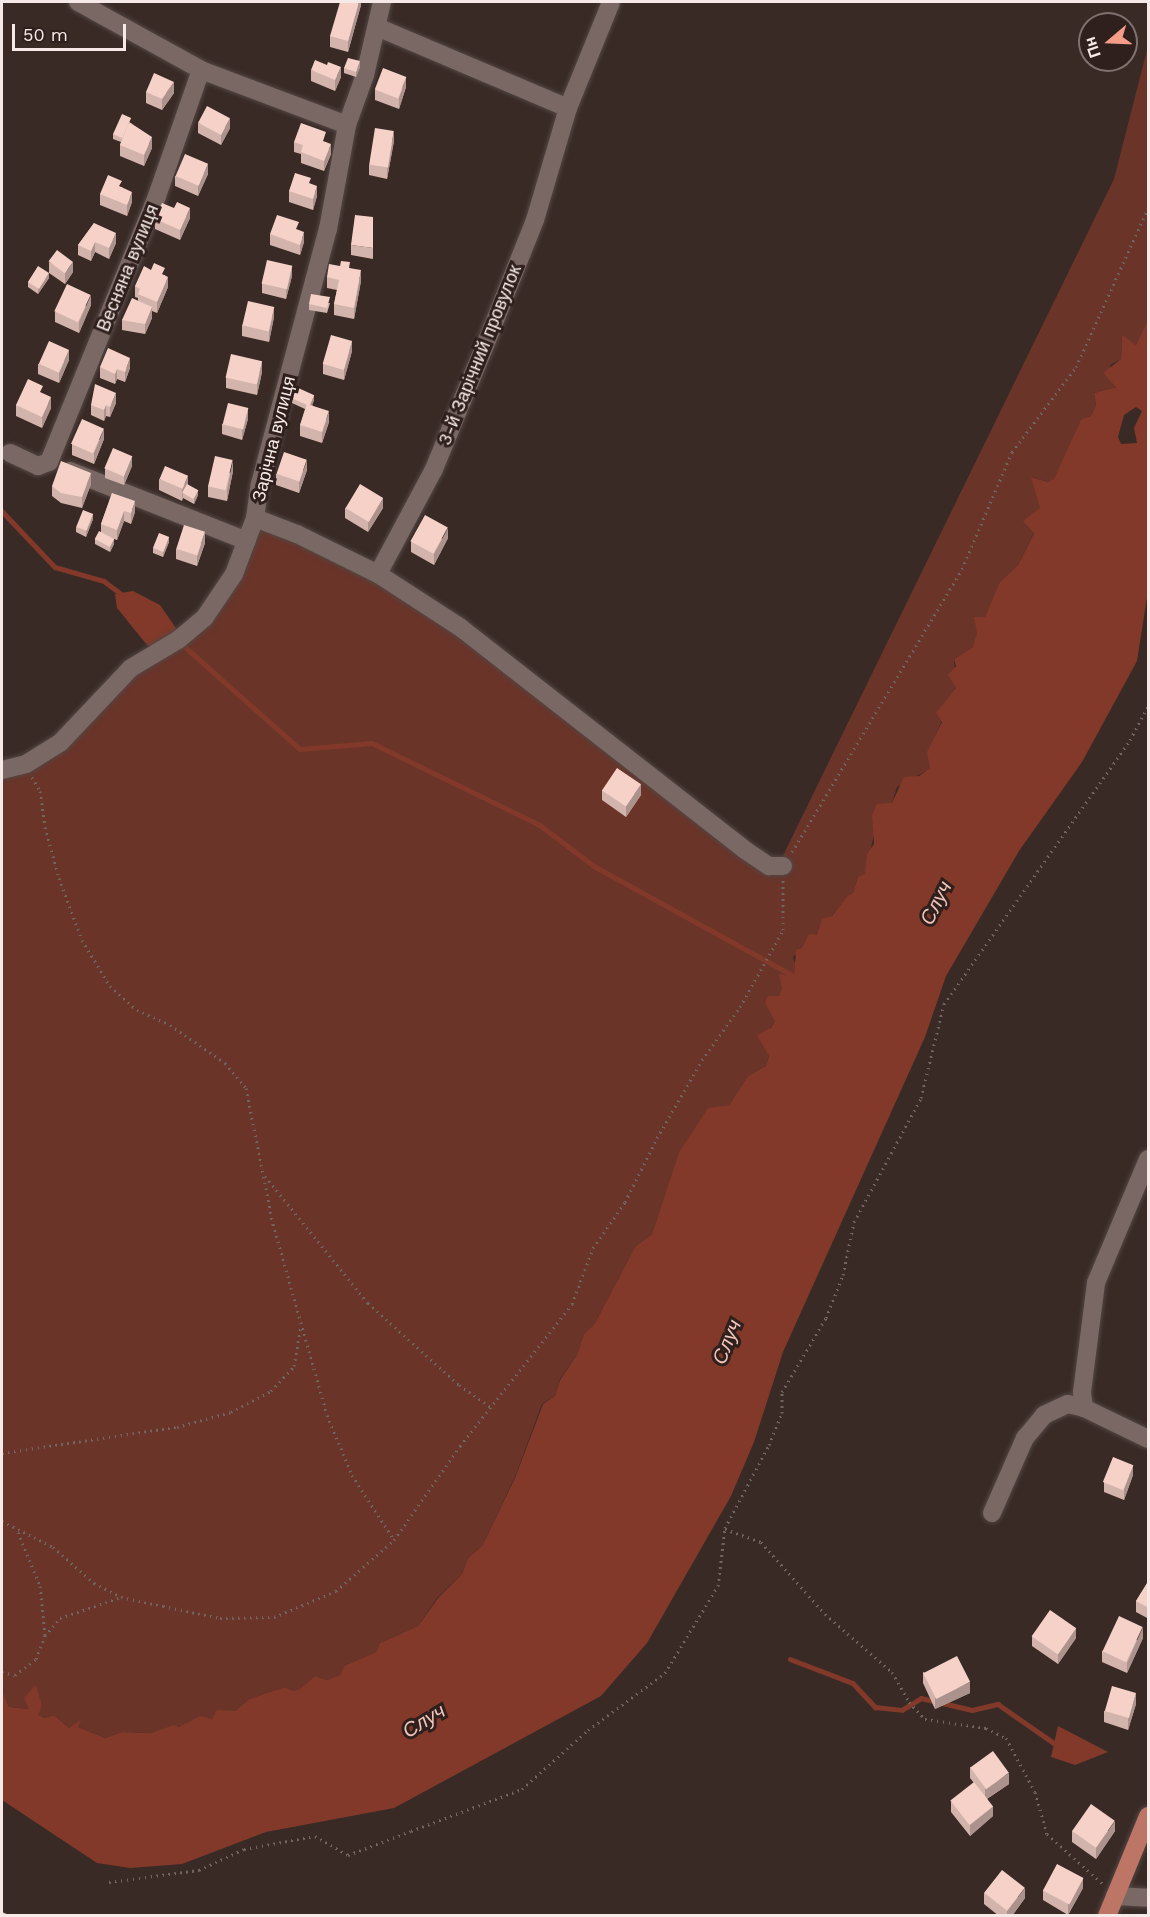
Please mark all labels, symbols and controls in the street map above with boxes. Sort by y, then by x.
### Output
scale bar [15,12,129,50]
north arrow [1078,12,1138,72]
text: 50 m [23,24,68,45]
text: Пн [1080,34,1105,60]
street label: Весняна вулиця [93,201,163,335]
street label: 3-й Зарічний провулок [434,262,526,448]
street label: Зарічна вулиця [248,374,300,504]
water label: Случ [915,877,957,929]
water label: Случ [707,1316,747,1368]
water label: Случ [398,1699,450,1743]

